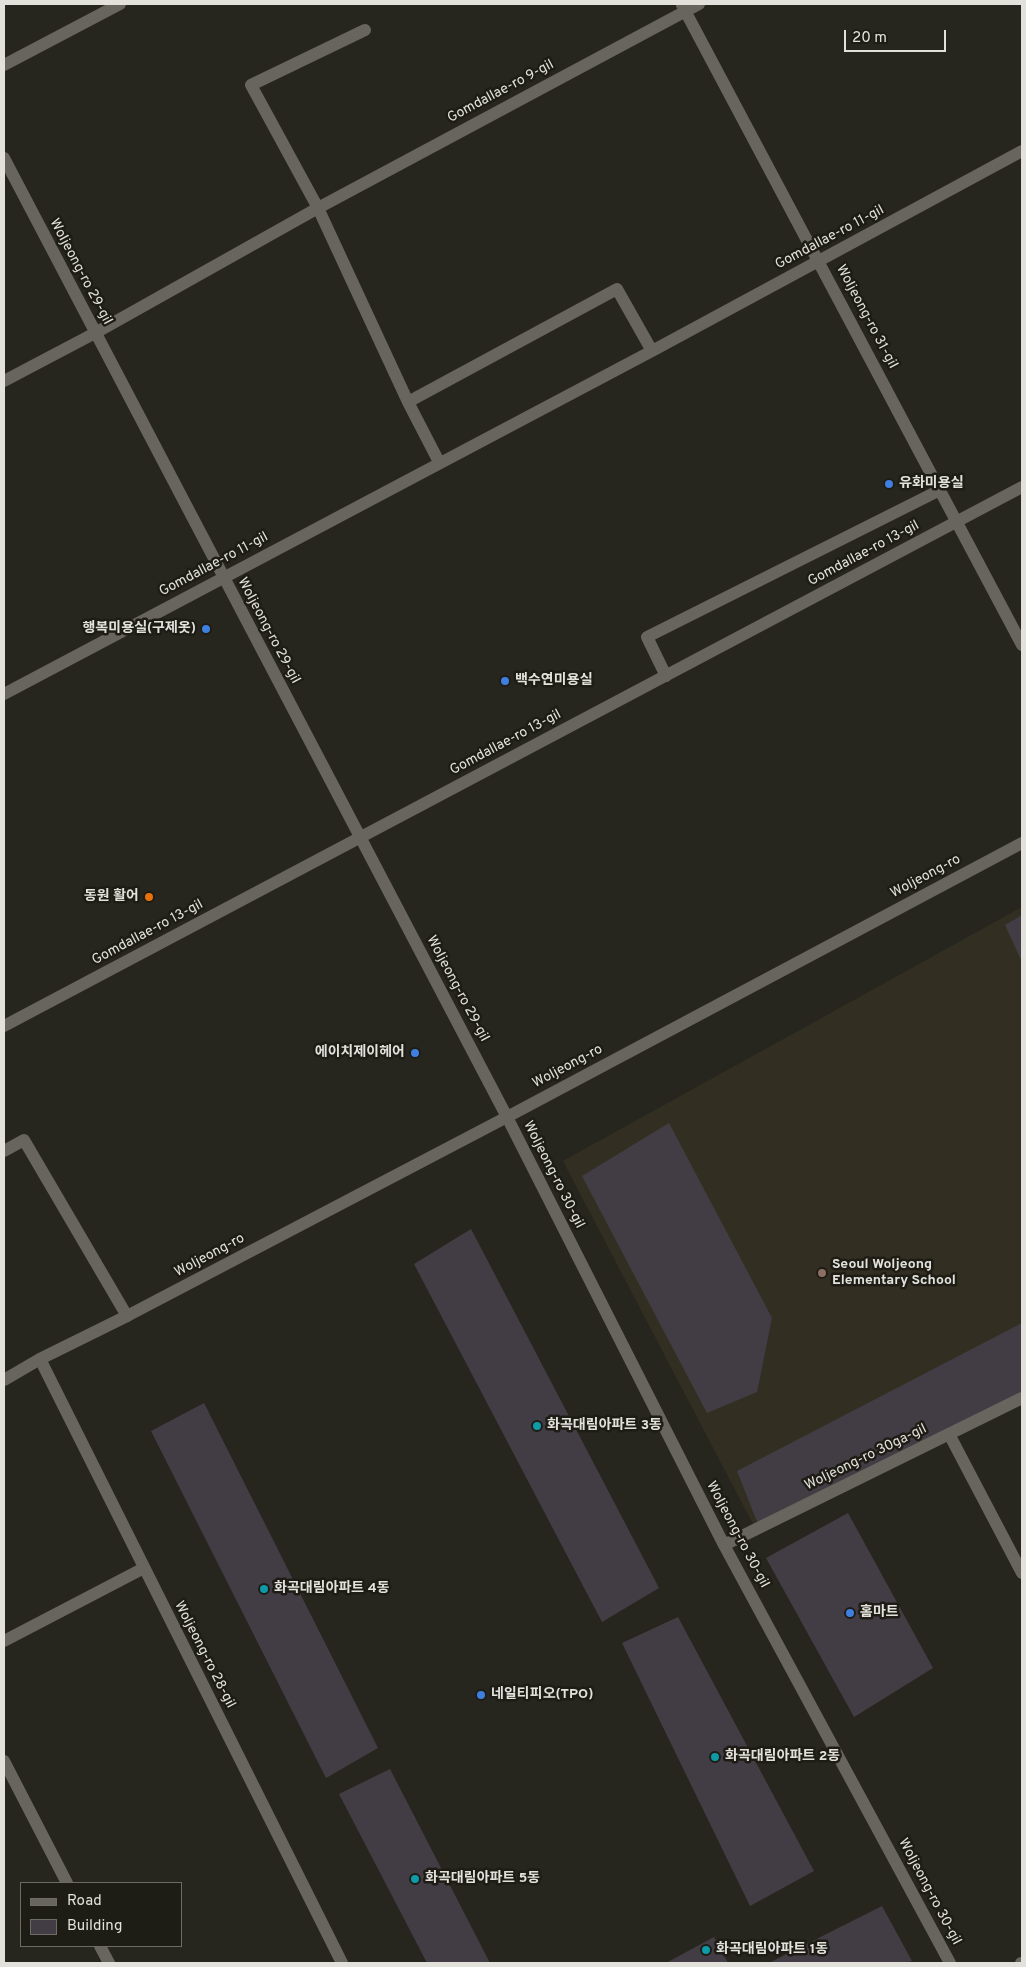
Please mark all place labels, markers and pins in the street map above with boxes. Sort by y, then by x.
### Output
place label: 유화미용실 [899,476,963,492]
marker: 유화미용실 [883,478,895,490]
place label: 행복미용실(구제옷) [83,621,196,637]
marker: 행복미용실(구제옷) [200,623,212,635]
place label: 백수연미용실 [515,673,592,689]
marker: 백수연미용실 [499,675,511,687]
place label: 동원 활어 [84,889,139,905]
marker: 동원 활어 [143,891,155,903]
place label: 에이치제이헤어 [315,1045,405,1061]
marker: 에이치제이헤어 [409,1047,421,1059]
place label: Seoul Woljeong Elementary School [832,1257,956,1290]
marker: Seoul Woljeong Elementary School [816,1267,828,1279]
place label: 화곡대림아파트 3동 [547,1418,662,1434]
marker: 화곡대림아파트 3동 [531,1420,543,1432]
place label: 화곡대림아파트 4동 [274,1581,390,1597]
marker: 화곡대림아파트 4동 [258,1583,270,1595]
place label: 홈마트 [860,1605,899,1621]
marker: 홈마트 [844,1607,856,1619]
place label: 네일티피오(TPO) [491,1687,593,1703]
marker: 네일티피오(TPO) [475,1689,487,1701]
place label: 화곡대림아파트 2동 [725,1749,840,1765]
marker: 화곡대림아파트 2동 [709,1751,721,1763]
place label: 화곡대림아파트 5동 [425,1871,540,1887]
marker: 화곡대림아파트 5동 [409,1873,421,1885]
place label: 화곡대림아파트 1동 [716,1942,828,1958]
marker: 화곡대림아파트 1동 [700,1944,712,1956]

